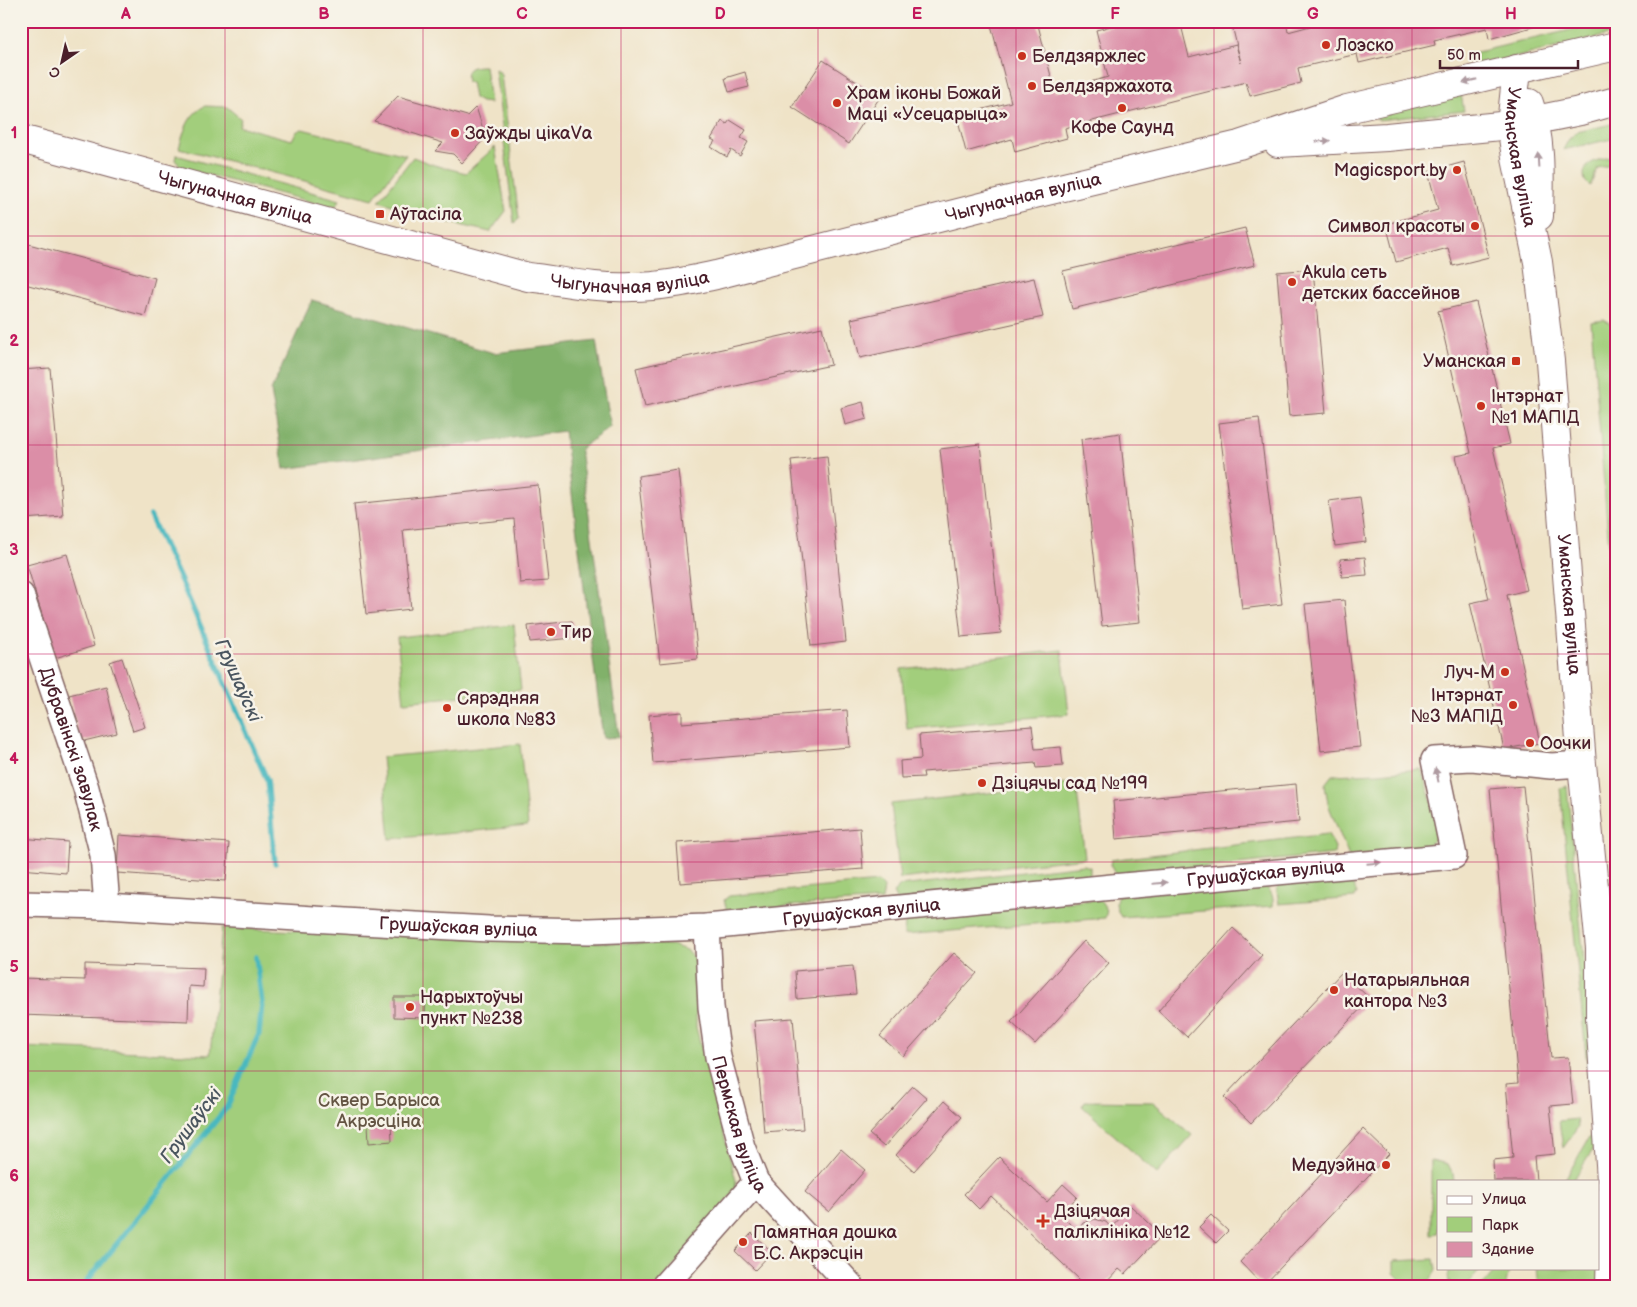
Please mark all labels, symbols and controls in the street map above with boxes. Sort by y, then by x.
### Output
text: A [120,5,131,24]
text: B [318,5,330,24]
text: C [516,5,528,24]
text: D [714,5,726,24]
text: E [912,5,922,24]
text: F [1110,5,1120,24]
text: G [1307,5,1319,24]
text: H [1505,5,1517,24]
place label: Лоэско [1335,35,1394,56]
north arrow [38,38,88,88]
scale bar [1440,38,1577,70]
marker: Лоэско [1320,39,1332,51]
place label: Белдзяржлес [1032,46,1146,67]
text: 50 m [1447,46,1481,65]
marker: Белдзяржлес [1016,50,1028,62]
text: С [46,62,64,82]
place label: Белдзяржахота [1042,76,1173,97]
one-way arrow [1462,77,1477,85]
marker: Белдзяржахота [1026,80,1038,92]
place label: Храм іконы Божай Маці «Усецарыца» [847,83,1008,125]
street label: Уманская вуліца [1500,86,1540,229]
marker: Храм іконы Божай Маці «Усецарыца» [831,97,843,109]
marker: Кофе Саунд [1116,102,1128,114]
place label: Кофе Саунд [1070,117,1174,138]
place label: Заўжды цікаVа [465,123,593,144]
text: 1 [11,124,17,143]
marker: Заўжды цікаVа [449,127,461,139]
one-way arrow [1315,136,1331,144]
one-way arrow [1535,153,1543,169]
place label: Magicsport.by [1334,160,1448,181]
marker: Magicsport.by [1451,164,1463,176]
street label: Чыгуначная вуліца [155,167,315,229]
street label: Чыгуначная вуліца [943,168,1104,227]
place label: Аўтасіла [389,204,462,225]
marker: Аўтасіла [374,208,386,220]
place label: Символ красоты [1328,216,1465,237]
marker: Символ красоты [1469,220,1481,232]
place label: Akula сеть детских бассейнов [1302,262,1460,304]
street label: Чыгуначная вуліца [549,267,712,298]
marker: Akula сеть детских бассейнов [1286,276,1298,288]
text: 2 [9,332,19,351]
place label: Уманская [1423,351,1506,372]
marker: Уманская [1510,355,1522,367]
place label: Інтэрнат №1 МАПІД [1491,386,1580,428]
marker: Інтэрнат №1 МАПІД [1475,400,1487,412]
street label: Уманская вуліца [1553,533,1585,676]
text: 3 [9,541,19,560]
place label: Тир [561,622,592,643]
marker: Тир [545,626,557,638]
water label: Грушаўскі [209,635,266,726]
place label: Луч-М [1443,662,1495,683]
street label: Дубравінскі завулак [35,664,107,834]
marker: Луч-М [1499,666,1511,678]
place label: Інтэрнат №3 МАПІД [1410,685,1504,727]
place label: Сярэдняя школа №83 [457,688,556,730]
marker: Інтэрнат №3 МАПІД [1507,699,1519,711]
marker: Сярэдняя школа №83 [441,702,453,714]
place label: Оочки [1540,733,1591,754]
marker: Оочки [1524,737,1536,749]
text: 4 [9,750,19,769]
one-way arrow [1433,768,1441,783]
place label: Дзіцячы сад №199 [992,773,1148,794]
marker: Дзіцячы сад №199 [976,777,988,789]
street label: Грушаўская вуліца [1186,856,1346,891]
one-way arrow [1367,859,1383,867]
one-way arrow [1152,879,1168,887]
street label: Грушаўская вуліца [782,894,942,930]
street label: Грушаўская вуліца [379,913,538,941]
text: 5 [9,958,19,977]
place label: Натарыяльная кантора №3 [1344,970,1470,1012]
marker: Натарыяльная кантора №3 [1328,984,1340,996]
place label: Нарыхтоўчы пункт №238 [420,987,523,1029]
marker: Нарыхтоўчы пункт №238 [404,1001,416,1013]
street label: Пермская вуліца [707,1053,771,1198]
water label: Грушаўскі [155,1083,227,1168]
park label: Сквер Барыса Акрэсціна [318,1090,440,1132]
place label: Медуэйна [1291,1155,1376,1176]
marker: Медуэйна [1380,1159,1392,1171]
text: 6 [9,1167,19,1186]
legend [1437,1180,1600,1270]
text: Улица [1482,1190,1527,1209]
place label: Дзіцячая паліклініка №12 [1054,1201,1191,1243]
marker: Дзіцячая паліклініка №12 [1036,1214,1050,1228]
text: Парк [1482,1216,1519,1235]
place label: Памятная дошка Б.С. Акрэсцін [753,1222,898,1264]
marker: Памятная дошка Б.С. Акрэсцін [737,1236,749,1248]
text: Здание [1482,1240,1534,1259]

